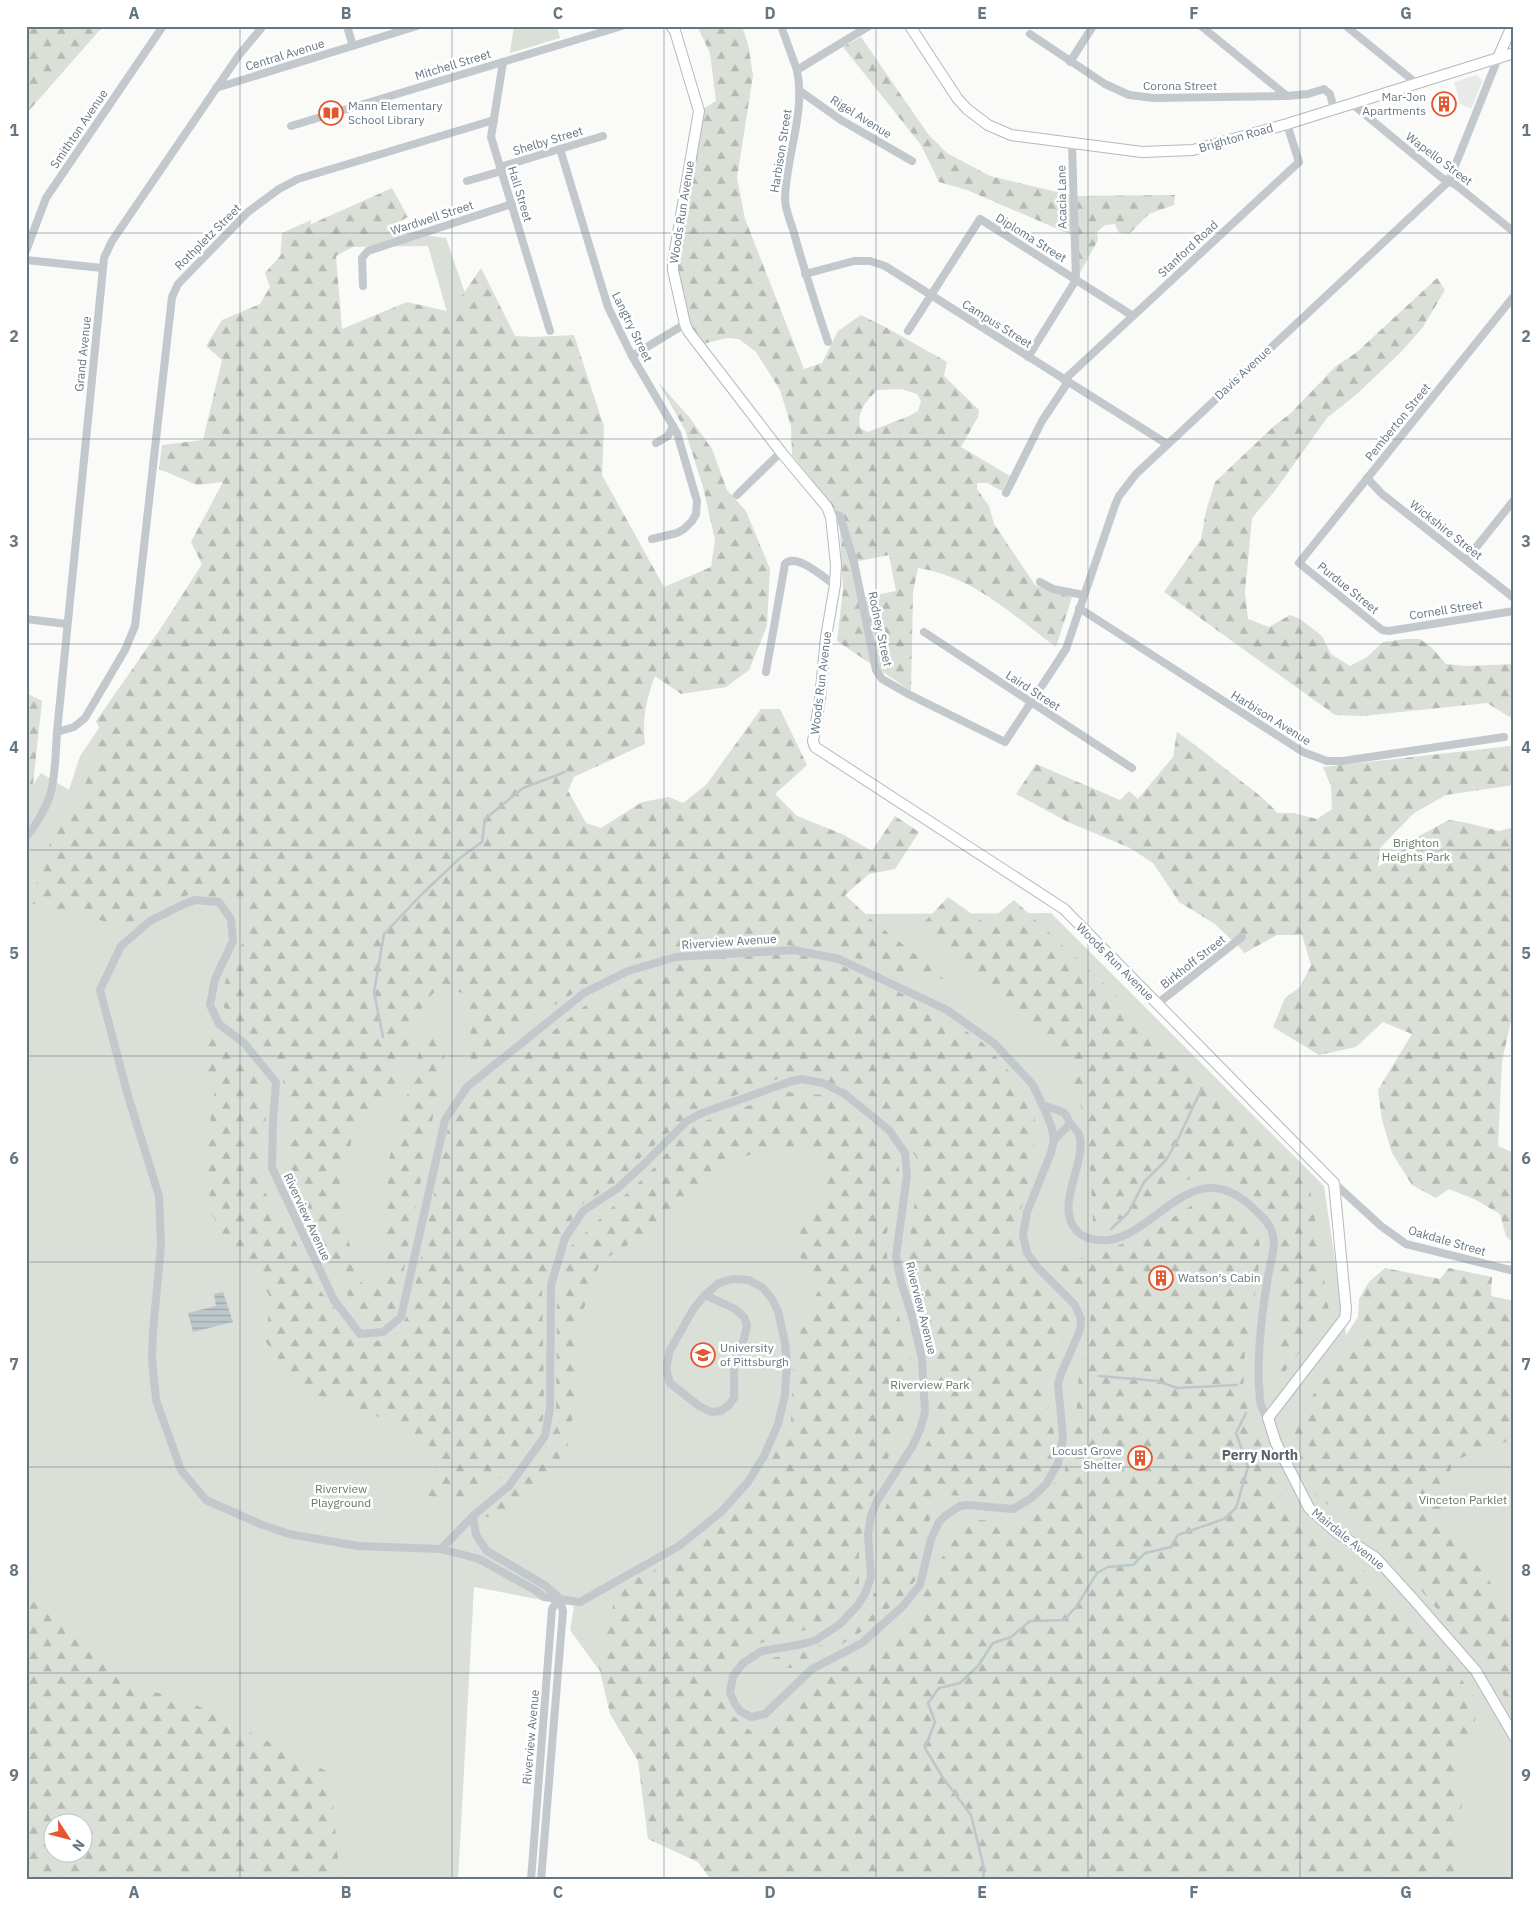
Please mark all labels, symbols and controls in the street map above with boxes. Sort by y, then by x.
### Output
text: A [129,3,140,23]
text: B [341,3,352,23]
text: C [553,3,563,23]
text: D [764,3,776,23]
text: E [977,3,987,23]
text: F [1189,3,1199,23]
text: G [1400,3,1412,23]
street label: Central Avenue [243,35,327,74]
street label: Mitchell Street [413,46,493,83]
street label: Corona Street [1143,78,1217,93]
street label: Smithton Avenue [47,86,111,171]
place label: Mar-Jon Apartments [1362,89,1426,118]
building icon: Mar-Jon Apartments [1431,91,1457,117]
street label: Rigel Avenue [828,92,895,142]
place label: Mann Elementary School Library [348,98,442,127]
library icon: Mann Elementary School Library [318,100,344,126]
street label: Harbison Street [766,108,795,194]
text: 1 [9,120,19,140]
street label: Brighton Road [1197,120,1275,155]
text: 1 [1521,120,1531,140]
street label: Shelby Street [511,123,585,158]
street label: Wapello Street [1403,129,1476,189]
street label: Woods Run Avenue [666,159,697,264]
street label: Hall Street [505,164,536,223]
street label: Acacia Lane [1053,164,1070,229]
street label: Wardwell Street [389,197,475,238]
street label: Rothpletz Street [171,200,244,273]
street label: Diploma Street [993,210,1069,265]
street label: Stanford Road [1155,217,1221,280]
street label: Langtry Street [609,289,656,364]
street label: Campus Street [959,296,1035,351]
street label: Grand Avenue [71,315,94,392]
text: 2 [9,326,19,346]
text: 2 [1521,326,1531,346]
street label: Davis Avenue [1211,342,1274,403]
street label: Pemberton Street [1362,380,1434,464]
street label: Wickshire Street [1407,497,1486,563]
text: 3 [9,531,19,551]
text: 3 [1521,531,1531,551]
street label: Purdue Street [1315,558,1382,617]
street label: Rodney Street [865,590,896,668]
street label: Cornell Street [1408,596,1484,623]
street label: Woods Run Avenue [807,630,834,735]
street label: Laird Street [1003,667,1064,714]
street label: Harbison Avenue [1228,687,1314,748]
text: 4 [9,737,19,757]
text: 4 [1521,737,1531,757]
park label: Brighton Heights Park [1382,835,1451,864]
street label: Woods Run Avenue [1073,920,1158,1004]
street label: Riverview Avenue [681,931,777,952]
street label: Birkhoff Street [1157,932,1228,992]
text: 5 [9,943,19,963]
text: 5 [1521,943,1531,963]
text: 6 [9,1148,19,1168]
text: 6 [1521,1148,1531,1168]
street label: Riverview Avenue [281,1170,335,1263]
street label: Oakdale Street [1407,1222,1488,1259]
street label: Riverview Avenue [903,1260,940,1356]
building icon: Watson's Cabin [1148,1265,1174,1291]
place label: Watson's Cabin [1178,1270,1261,1285]
place label: University of Pittsburgh [720,1340,789,1369]
school or university icon: University of Pittsburgh [690,1342,716,1368]
text: 7 [9,1354,19,1374]
text: 7 [1521,1354,1531,1374]
park label: Riverview Park [890,1377,970,1392]
place label: Locust Grove Shelter [1052,1443,1123,1472]
building icon: Locust Grove Shelter [1127,1445,1153,1471]
district label: Perry North [1222,1446,1298,1464]
park label: Riverview Playground [311,1481,371,1510]
park label: Vinceton Parklet [1419,1492,1507,1507]
street label: Mairdale Avenue [1309,1505,1388,1573]
text: 8 [9,1560,19,1580]
text: 8 [1521,1560,1531,1580]
street label: Riverview Avenue [519,1689,542,1785]
text: 9 [9,1765,19,1785]
text: 9 [1521,1765,1531,1785]
north arrow [42,1814,92,1864]
text: N [68,1836,89,1855]
text: A [129,1882,140,1902]
text: B [341,1882,352,1902]
text: C [553,1882,563,1902]
text: D [764,1882,776,1902]
text: E [977,1882,987,1902]
text: F [1189,1882,1199,1902]
text: G [1400,1882,1412,1902]

